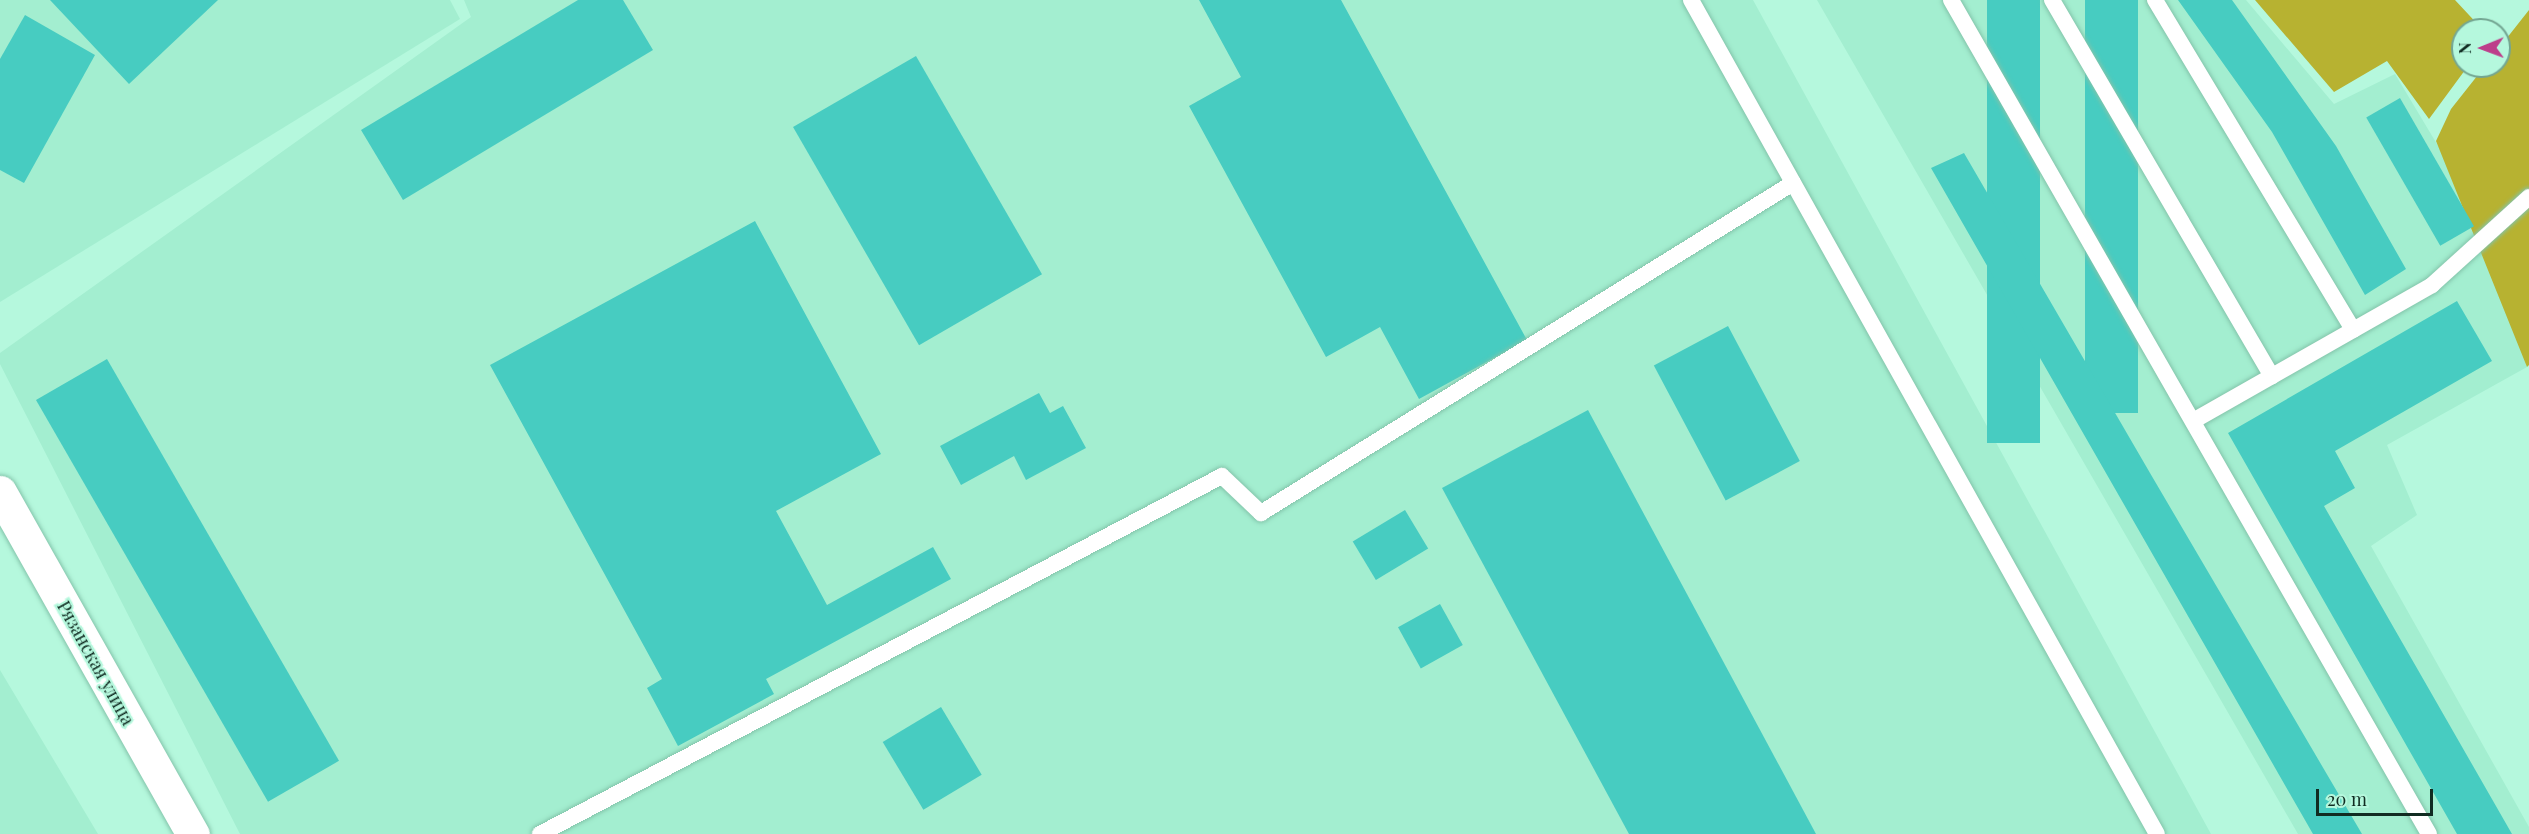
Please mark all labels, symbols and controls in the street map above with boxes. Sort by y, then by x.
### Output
north arrow [2451,18,2511,78]
text: N [2454,42,2475,54]
street label: Рязанская улица [53,597,139,729]
scale bar [2319,777,2436,815]
text: 20 m [2327,787,2367,811]

